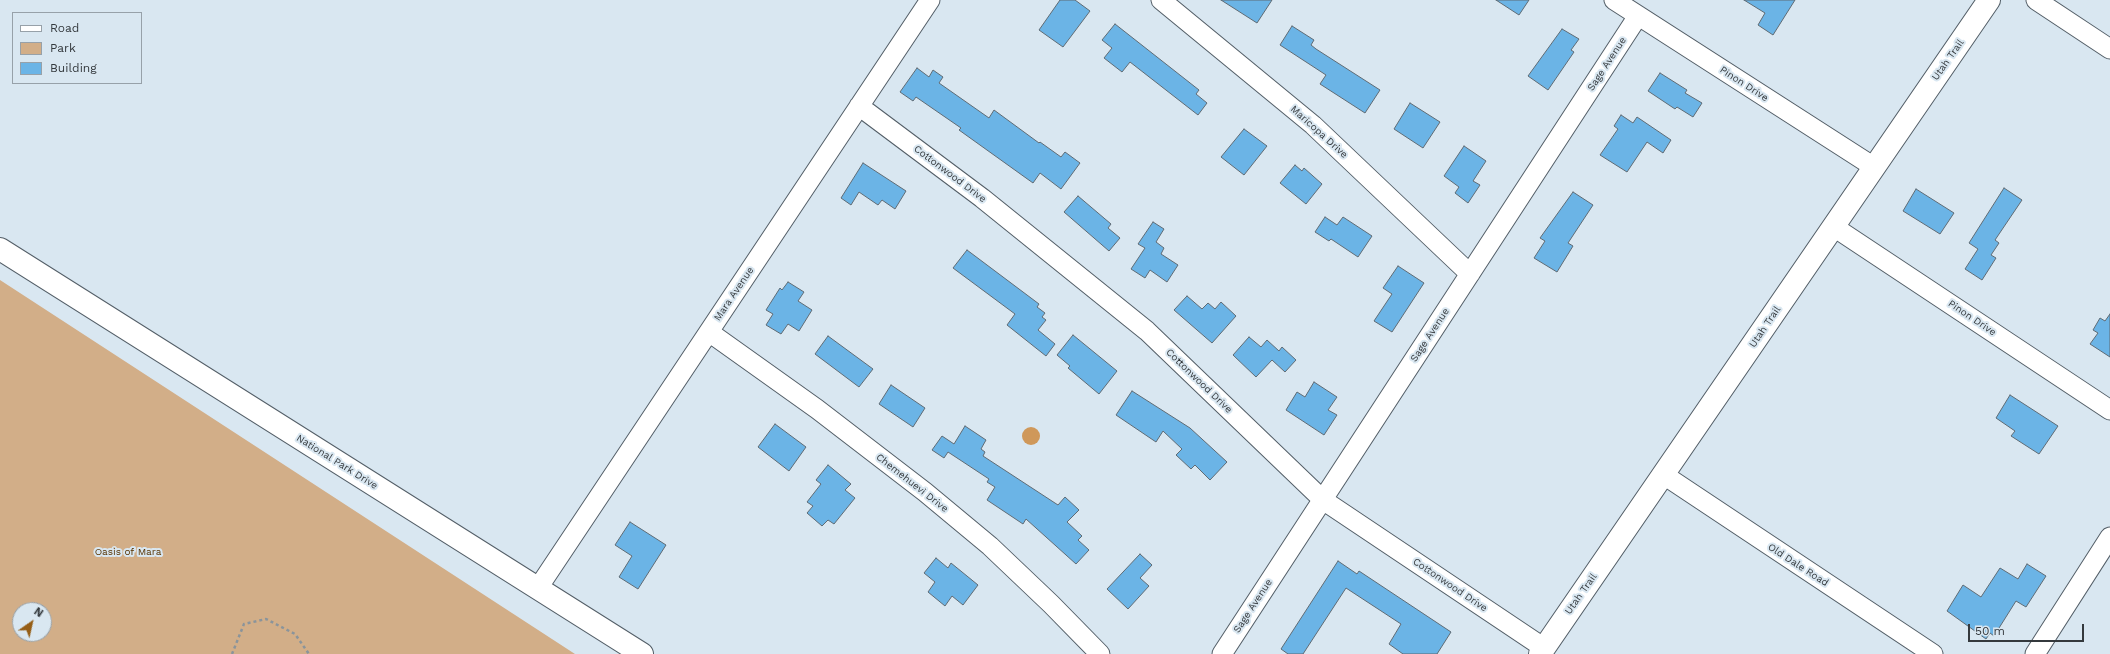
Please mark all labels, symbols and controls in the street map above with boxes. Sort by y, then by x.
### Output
legend [12,12,142,84]
text: Road [50,21,79,35]
street label: Sage Avenue [1585,35,1629,93]
street label: Utah Trail [1930,37,1966,83]
text: Park [50,41,76,55]
text: Building [50,61,97,75]
street label: Pinon Drive [1717,64,1771,104]
street label: Maricopa Drive [1288,103,1350,161]
street label: Cottonwood Drive [912,143,988,205]
street label: Mara Avenue [712,265,756,323]
street label: Pinon Drive [1946,298,1998,338]
street label: Utah Trail [1747,304,1783,350]
street label: Sage Avenue [1408,306,1452,364]
street label: Cottonwood Drive [1163,346,1235,416]
street label: National Park Drive [294,432,380,492]
street label: Chemehuevi Drive [874,451,950,515]
street label: Old Dale Road [1765,541,1831,589]
park label: Oasis of Mara [95,546,161,558]
street label: Cottonwood Drive [1410,556,1490,614]
street label: Utah Trail [1563,571,1599,617]
street label: Sage Avenue [1231,577,1275,635]
north arrow [12,602,52,642]
text: N [31,605,45,620]
scale bar [1970,616,2086,642]
text: 50 m [1975,624,2005,638]

